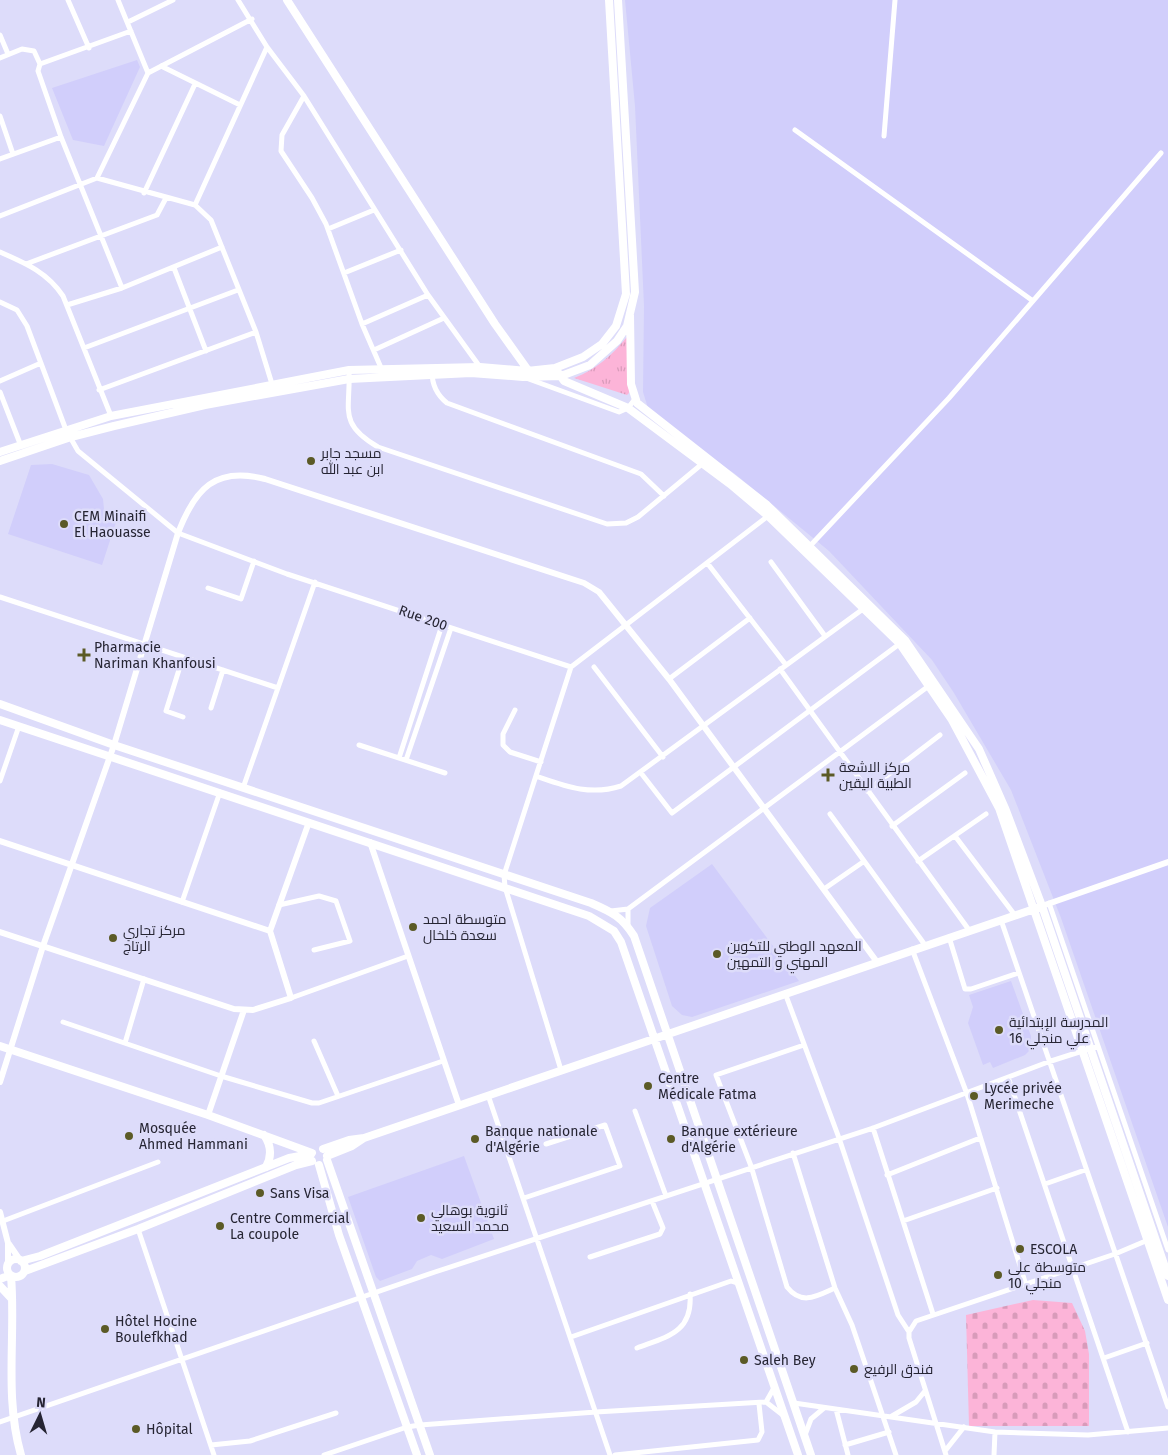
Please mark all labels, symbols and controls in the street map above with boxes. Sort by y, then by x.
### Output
place label: مسجد جابر ابن عبد الله [320,445,384,478]
marker: مسجد جابر ابن عبد الله [305,455,317,467]
place label: CEM Minaifi El Haouasse [74,508,151,541]
marker: CEM Minaifi El Haouasse [58,518,70,530]
street label: Rue 200 [396,602,450,634]
place label: Pharmacie Nariman Khanfousi [94,639,216,672]
marker: Pharmacie Nariman Khanfousi [78,649,90,661]
place label: مركز الاشعة الطبية اليقين [839,759,912,792]
marker: مركز الاشعة الطبية اليقين [821,768,835,782]
place label: متوسطة احمد سعدة خلخال [423,911,507,944]
marker: متوسطة احمد سعدة خلخال [407,921,419,933]
place label: مركز تجاري الرتاج [123,922,185,955]
marker: مركز تجاري الرتاج [107,932,119,944]
place label: المعهد الوطني للتكوين المهني و التمهين [727,938,862,974]
marker: المعهد الوطني للتكوين المهني و التمهين [711,948,723,960]
place label: المدرسة الإبتدائية علي منجلي 16 [1009,1014,1108,1050]
marker: المدرسة الإبتدائية علي منجلي 16 [993,1024,1005,1036]
place label: Centre Médicale Fatma [658,1070,757,1103]
marker: Centre Médicale Fatma [642,1080,654,1092]
place label: Lycée privée Merimeche [984,1080,1062,1113]
marker: Lycée privée Merimeche [968,1090,980,1102]
place label: Mosquée Ahmed Hammani [139,1120,248,1153]
place label: Banque nationale d'Algérie [485,1123,598,1156]
place label: Banque extérieure d'Algérie [681,1123,798,1156]
marker: Mosquée Ahmed Hammani [123,1130,135,1142]
marker: Banque nationale d'Algérie [469,1133,481,1145]
marker: Banque extérieure d'Algérie [665,1133,677,1145]
place label: Sans Visa [270,1185,329,1202]
marker: Sans Visa [254,1187,266,1199]
place label: ثانوية بوهالي محمد السعيد [431,1202,509,1235]
place label: Centre Commercial La coupole [230,1210,349,1243]
marker: ثانوية بوهالي محمد السعيد [415,1212,427,1224]
marker: Centre Commercial La coupole [214,1220,226,1232]
place label: ESCOLA [1030,1241,1077,1258]
marker: ESCOLA [1014,1243,1026,1255]
place label: متوسطة علي منجلي 10 [1008,1259,1086,1295]
marker: متوسطة علي منجلي 10 [992,1269,1004,1281]
place label: Hôtel Hocine Boulefkhad [115,1313,197,1346]
marker: Hôtel Hocine Boulefkhad [99,1323,111,1335]
place label: Saleh Bey [754,1352,816,1369]
marker: Saleh Bey [738,1354,750,1366]
place label: فندق الرفيع [864,1361,933,1378]
marker: فندق الرفيع [848,1363,860,1375]
north arrow [15,1390,65,1440]
text: N [36,1394,46,1411]
place label: Hôpital [146,1421,193,1438]
marker: Hôpital [130,1423,142,1435]

